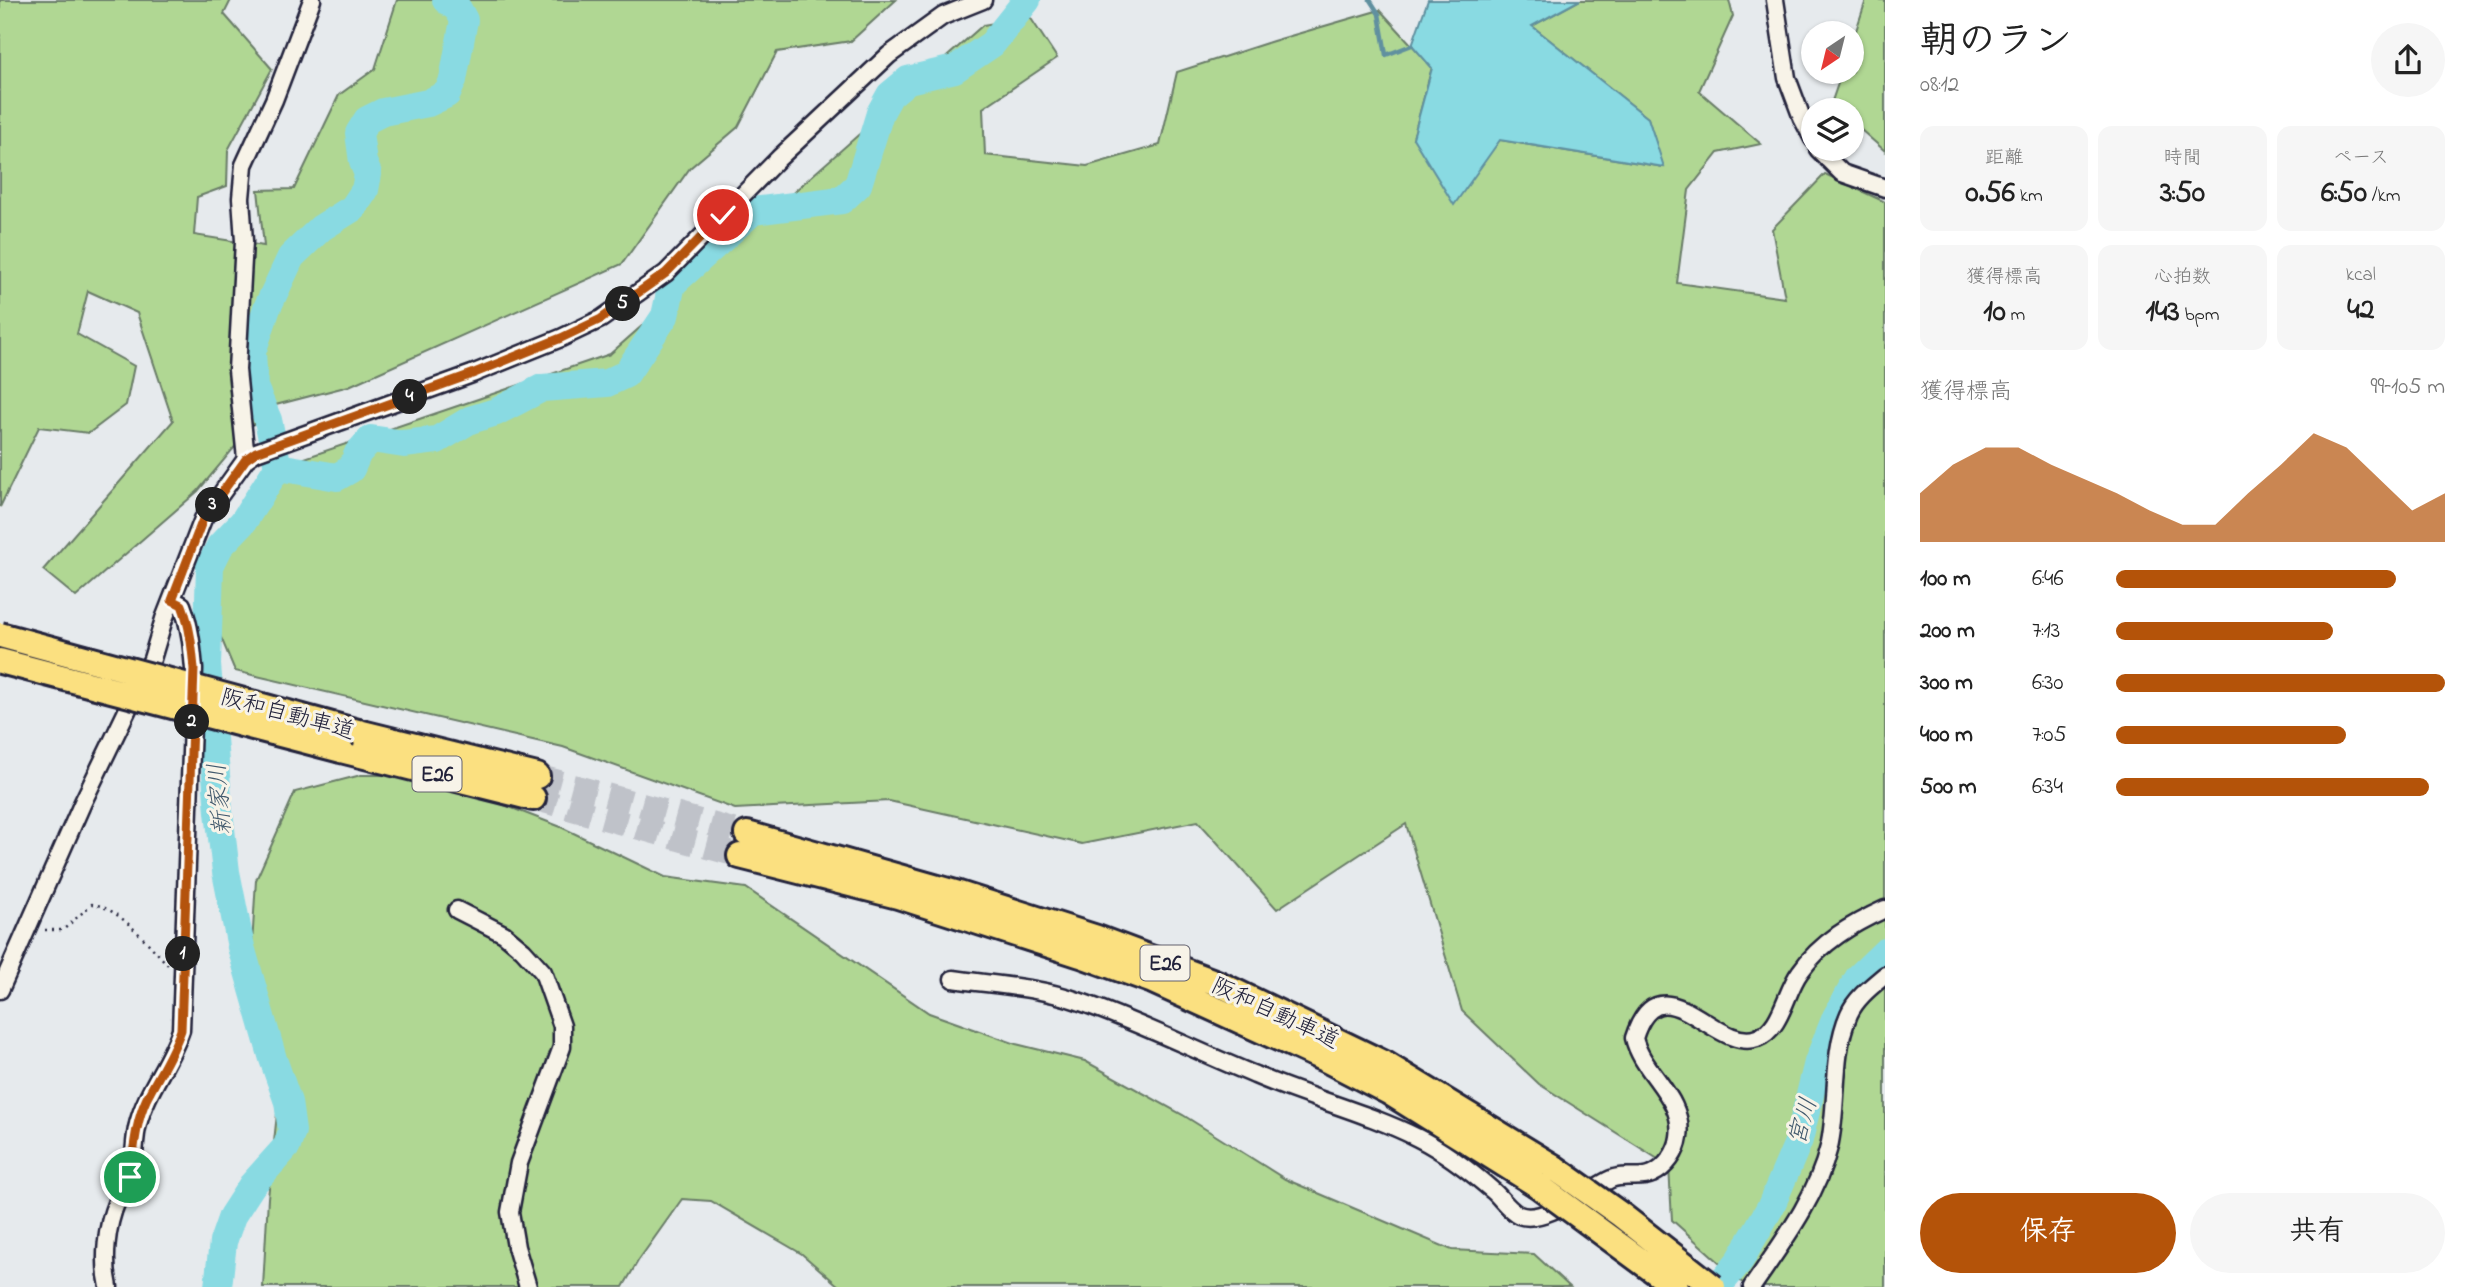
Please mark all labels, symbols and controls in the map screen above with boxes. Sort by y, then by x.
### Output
text: 朝のラン [1920,15,2072,71]
north arrow [1801,21,1864,84]
map controls [1801,21,1864,161]
button: share [2371,23,2445,97]
text: 08:12 [1920,69,1959,102]
button: layers [1801,98,1864,161]
text: 距離 [1985,145,2023,172]
text: 時間 [2163,145,2202,172]
text: ペース [2333,145,2389,172]
text: 0.56 [1966,172,2015,216]
text: 3:50 [2160,172,2205,216]
text: 6:50 [2321,172,2367,216]
text: km [2015,183,2043,210]
text: /km [2367,183,2401,210]
pin [693,185,753,245]
icon: check [704,196,742,234]
text: kcal [2346,262,2376,289]
text: 獲得標高 [1966,264,2042,291]
text: 心拍数 [2154,264,2211,291]
pin: 5 [606,286,640,322]
text: 42 [2347,289,2374,333]
text: 5 [617,290,628,317]
text: 10 [1983,291,2006,335]
text: 143 [2145,291,2180,335]
text: m [2006,302,2025,329]
text: bpm [2180,302,2220,329]
text: 99–105 m [2371,371,2445,404]
text: 獲得標高 [1920,376,2012,409]
pin: 4 [392,380,428,414]
text: 4 [406,383,413,410]
pin: 3 [196,488,230,522]
text: 3 [209,491,216,518]
text: 100 m [1920,563,1971,596]
text: 6:46 [2032,563,2064,596]
text: 200 m [1920,615,1975,648]
text: 7:13 [2032,615,2060,648]
text: 300 m [1920,667,1973,700]
text: 6:30 [2032,667,2064,700]
street label: 阪和自動車道 [216,682,358,749]
pin: 2 [174,704,210,740]
text: 2 [187,708,196,735]
text: 400 m [1920,719,1973,752]
text: 7:05 [2032,719,2067,752]
road number: E26 [412,756,462,792]
water label: 新家川 [201,761,242,836]
text: 500 m [1920,771,1977,804]
text: 6:34 [2032,771,2063,804]
pin: 1 [166,936,200,972]
text: 1 [179,940,186,967]
road number: E26 [1140,946,1190,981]
street label: 阪和自動車道 [1205,970,1344,1058]
water label: 宮川 [1781,1094,1828,1150]
pin [100,1147,160,1207]
icon: arrive [111,1158,149,1196]
button: 保存 [1920,1193,2176,1273]
button: 共有 [2190,1193,2445,1273]

